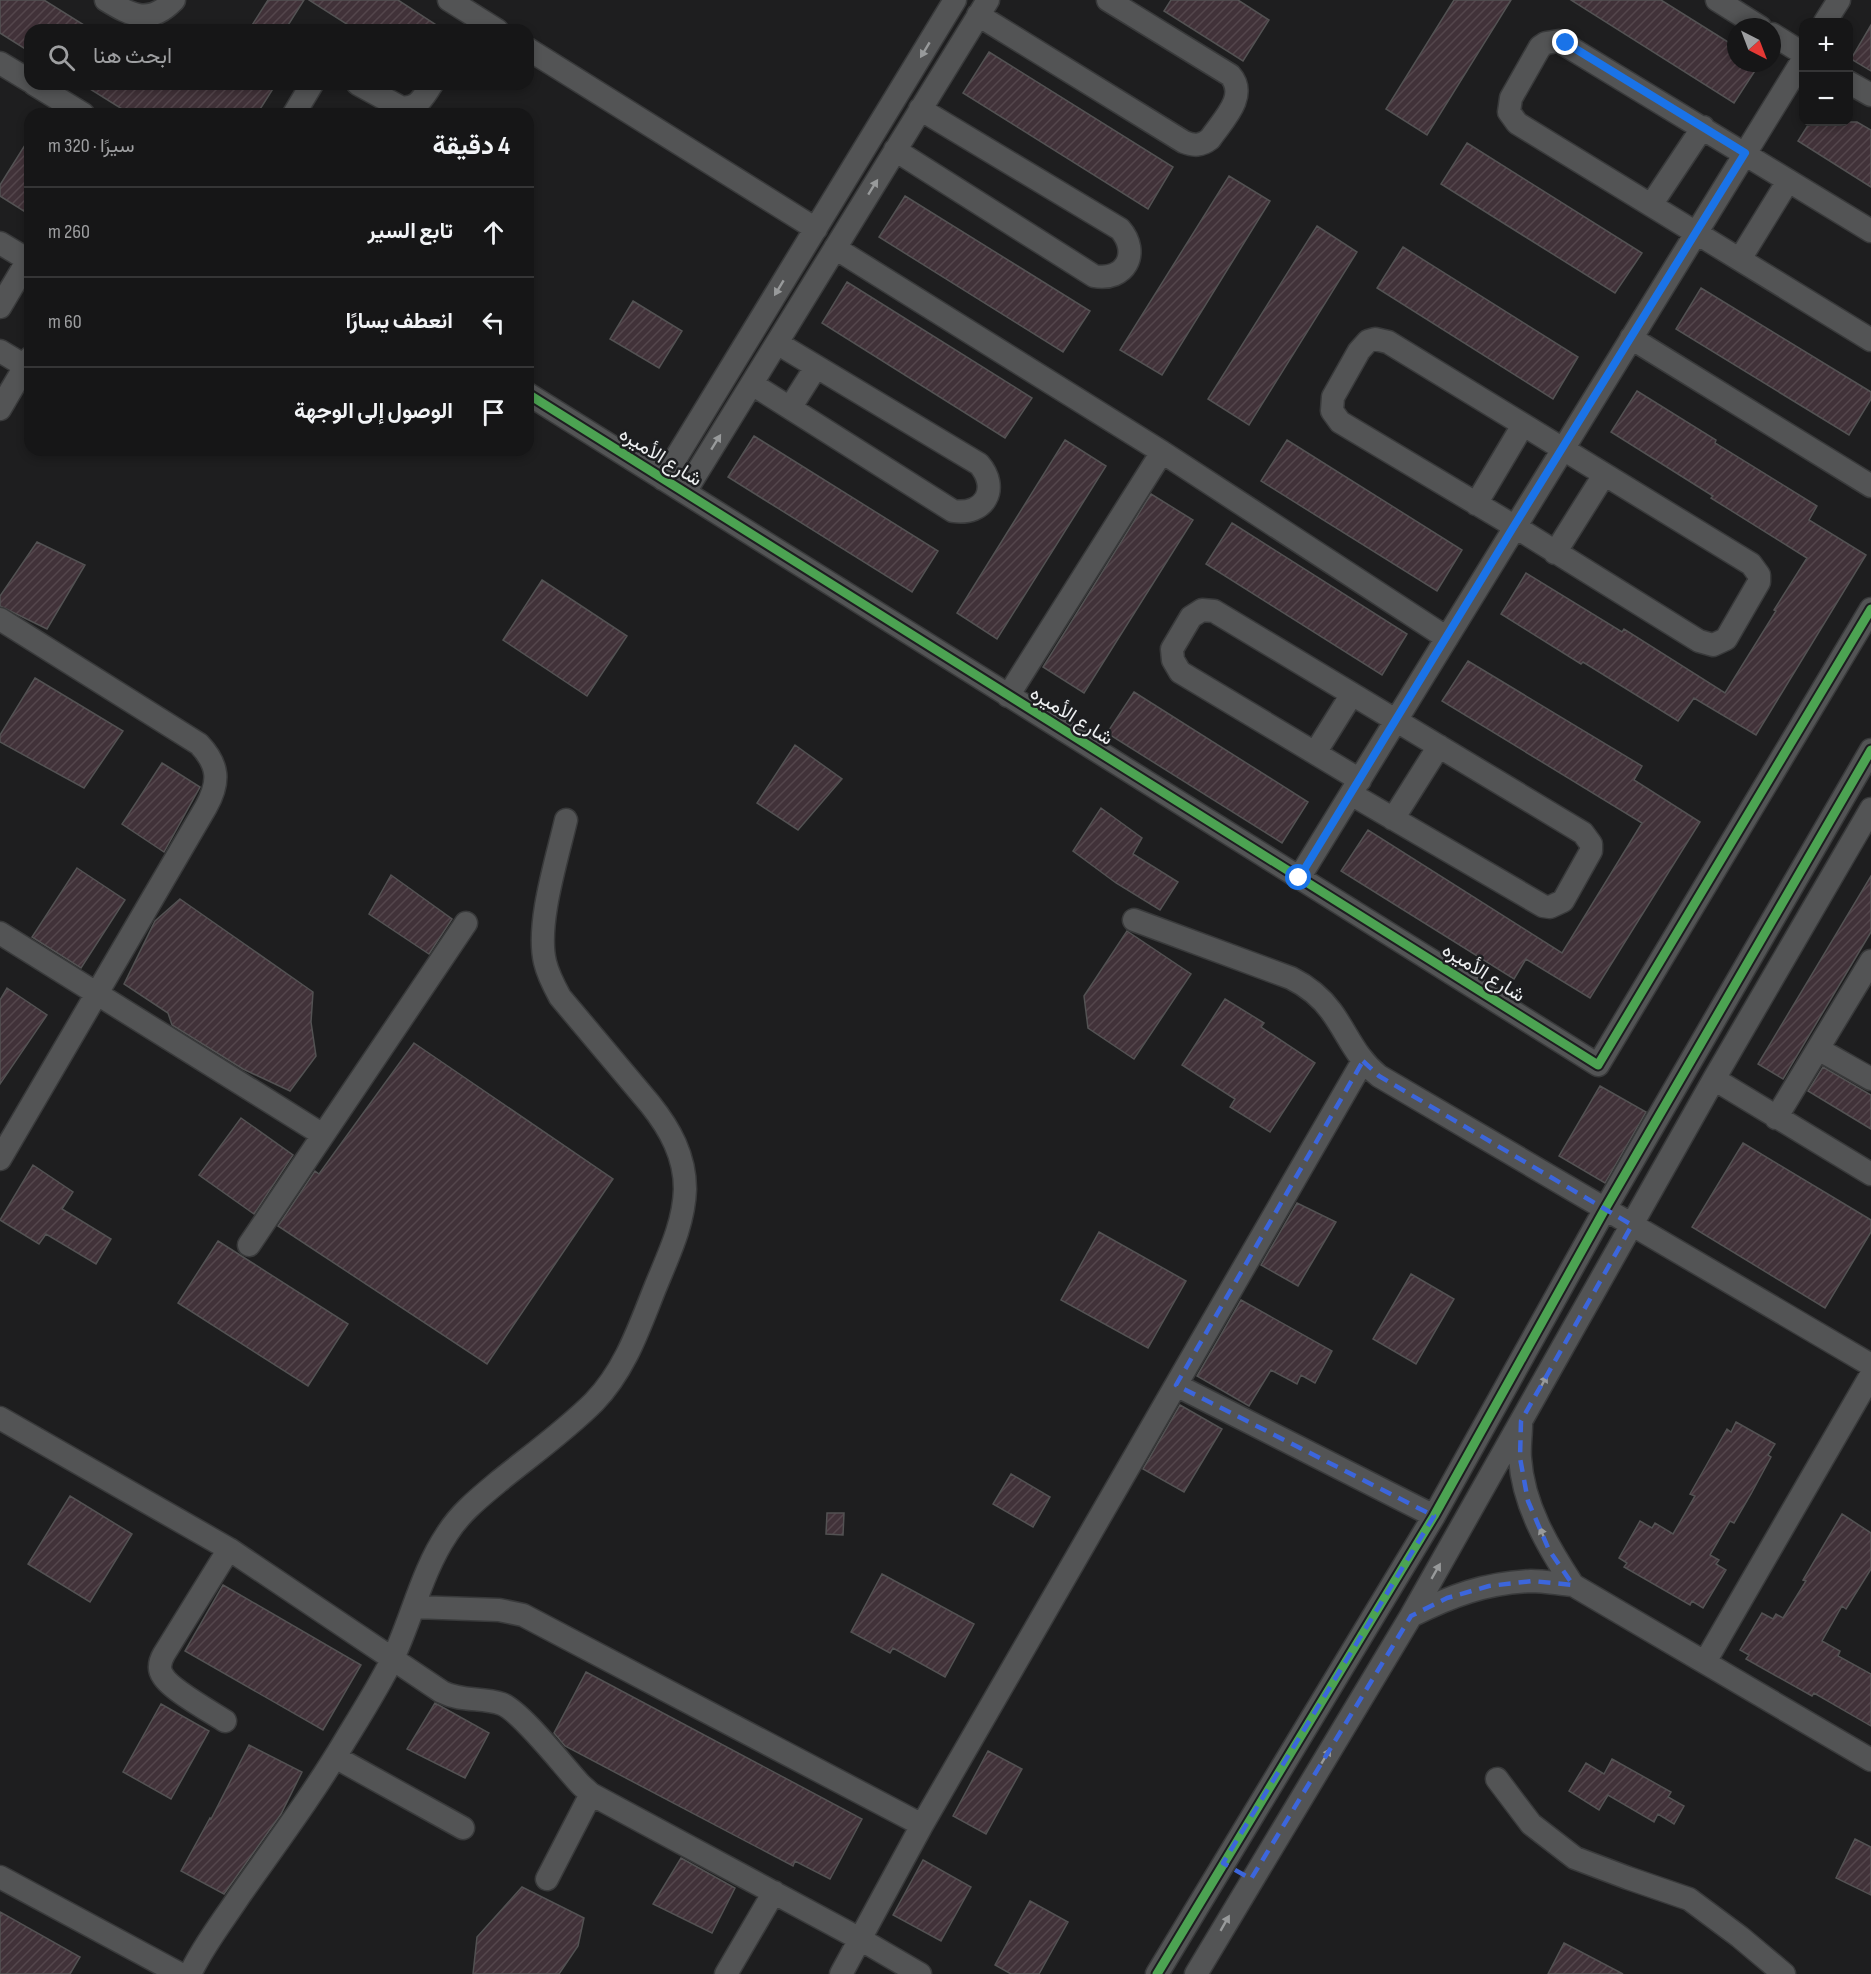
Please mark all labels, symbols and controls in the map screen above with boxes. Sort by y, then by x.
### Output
north arrow [1727,18,1781,72]
map controls [1799,18,1853,126]
button: + [1799,18,1853,72]
search box [24,24,534,90]
route end [1552,29,1578,55]
icon: search [45,41,78,74]
one-way arrow [919,42,930,58]
text: ابحث هنا [93,43,172,70]
button: − [1799,72,1853,126]
text: 4 دقيقة [433,131,510,162]
text: سيرًا · 320 m [48,134,135,158]
one-way arrow [867,179,878,195]
icon: ahead [477,216,510,249]
text: تابع السير [368,218,453,245]
text: 260 m [48,220,90,244]
one-way arrow [774,280,785,296]
icon: left [477,306,510,339]
text: انعطف يسارًا [345,308,453,335]
text: 60 m [48,310,82,334]
icon: arrive [477,396,510,429]
text: الوصول إلى الوجهة [294,398,453,425]
street label: شارع الأميره [614,422,706,493]
one-way arrow [710,434,721,451]
street label: شارع الأميره [1025,681,1117,752]
route start [1285,864,1311,890]
street label: شارع الأميره [1437,938,1529,1009]
one-way arrow [1538,1374,1548,1391]
one-way arrow [1538,1526,1547,1544]
one-way arrow [1431,1563,1442,1579]
one-way arrow [1320,1748,1331,1764]
one-way arrow [1220,1915,1230,1932]

